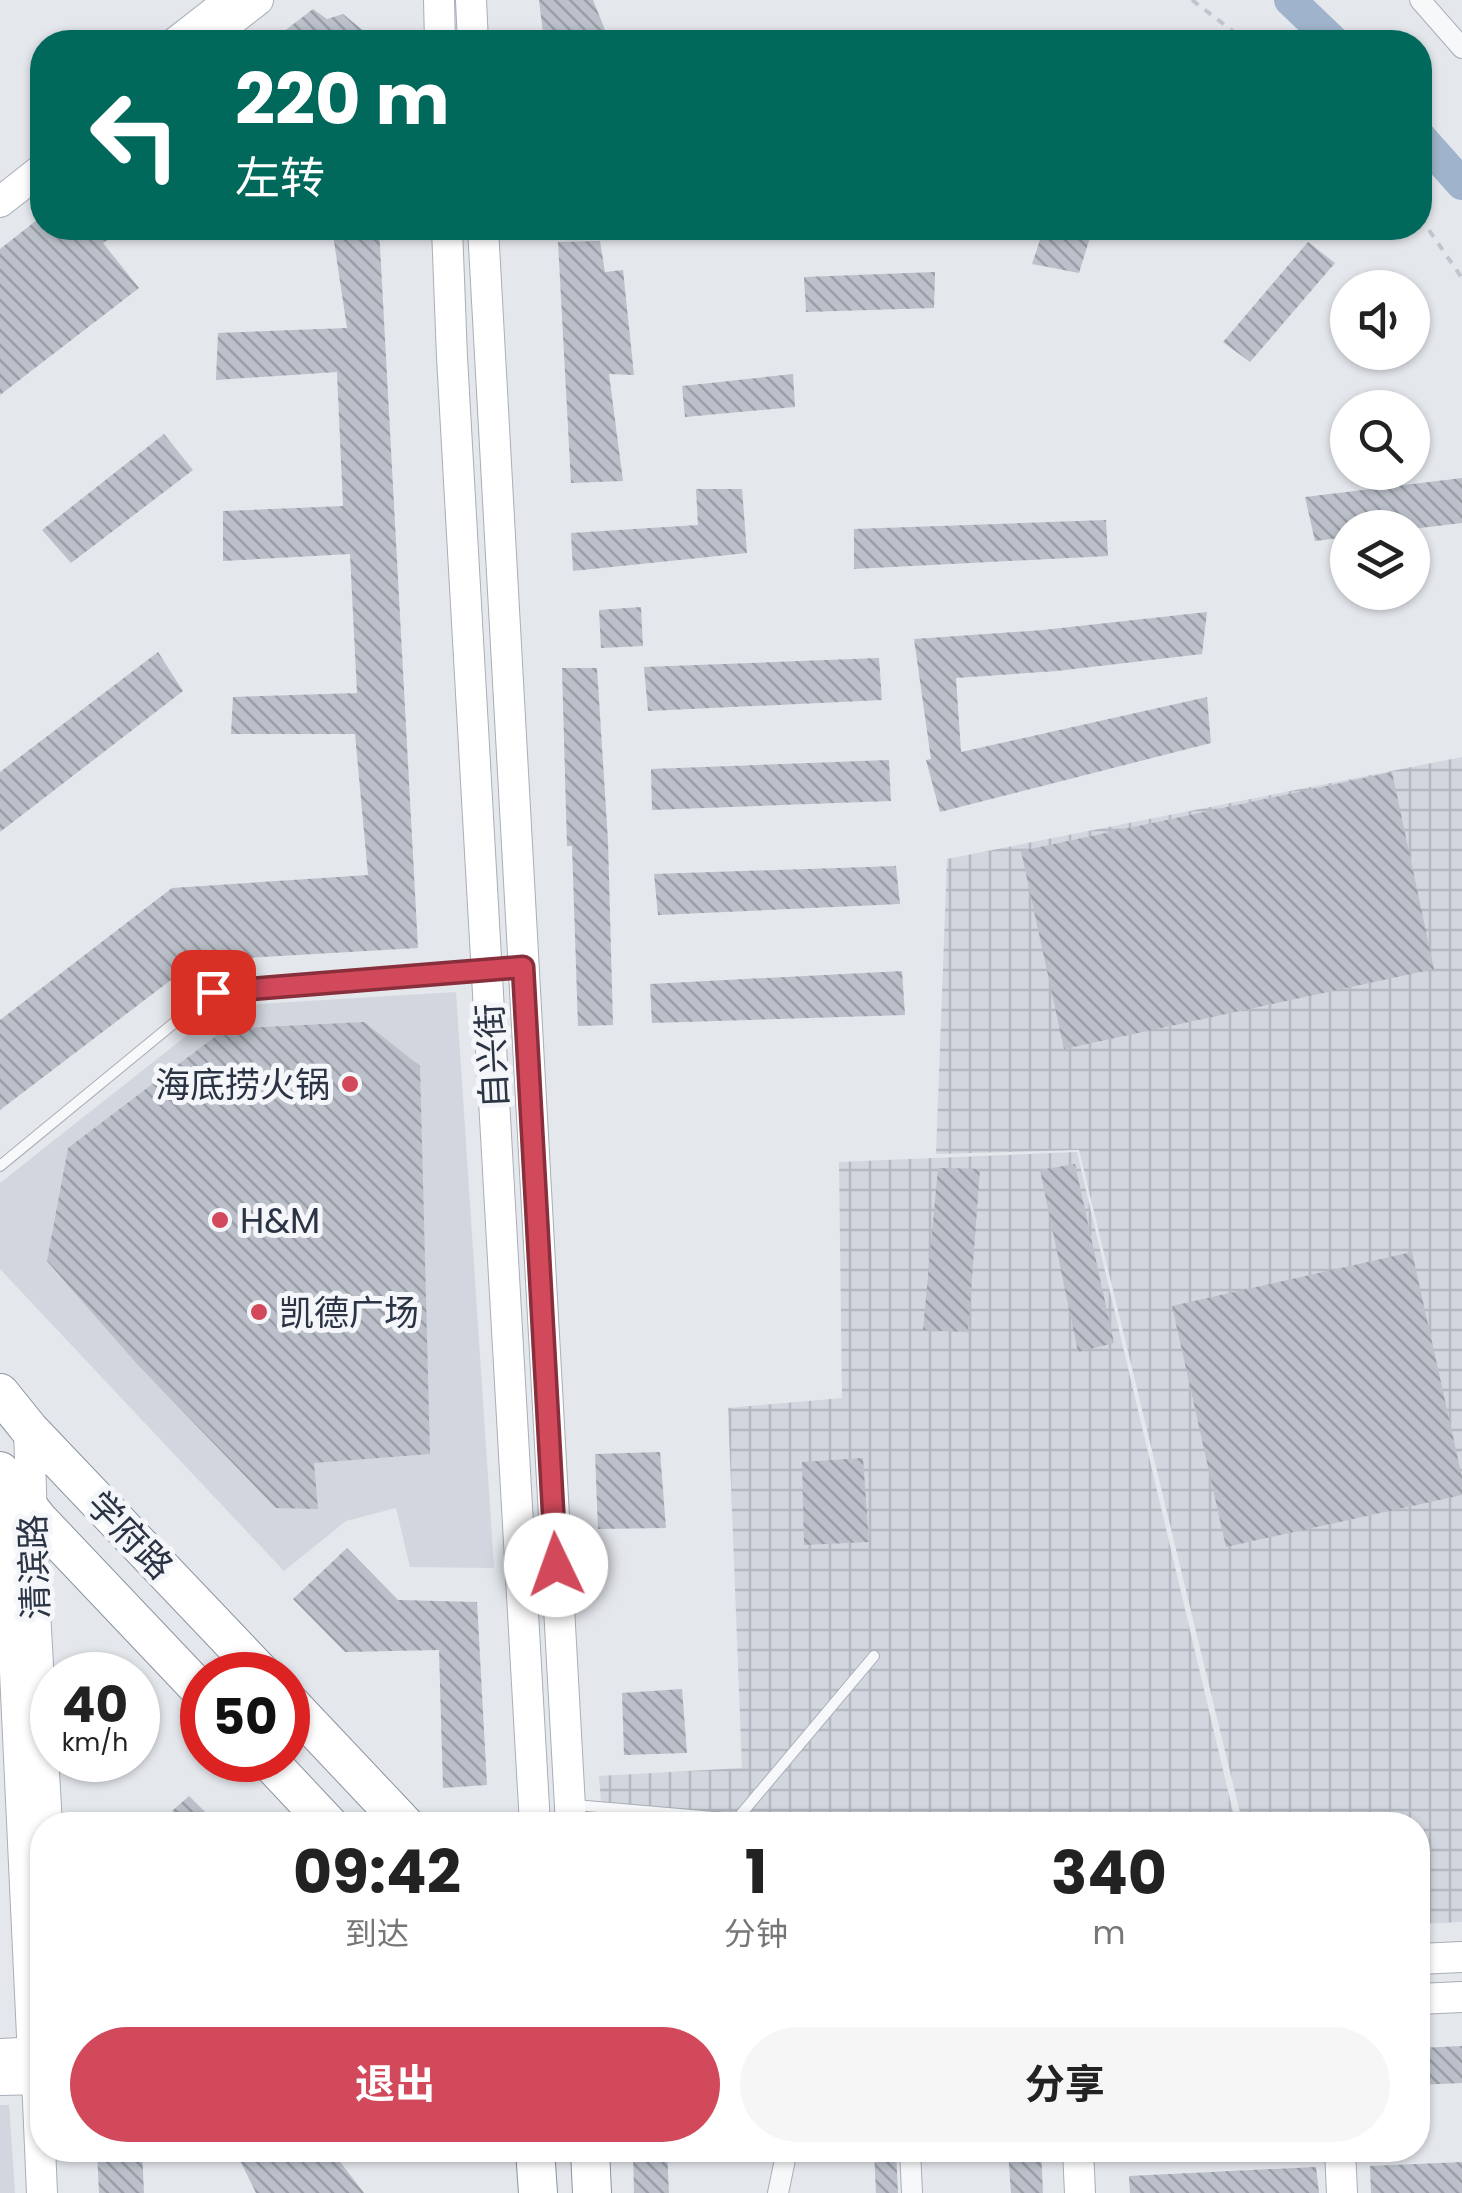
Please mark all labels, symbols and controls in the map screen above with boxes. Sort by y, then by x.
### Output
text: 220 m [235,50,450,149]
icon: left [70,70,200,200]
text: 左转 [235,147,325,210]
map controls [1330,270,1430,610]
button: sound [1330,270,1430,370]
button: search [1330,390,1430,490]
button: layers [1330,510,1430,610]
pin [171,950,256,1035]
icon: arrive [186,965,241,1020]
street label: 自兴街 [465,1002,519,1110]
place label: 海底捞火锅 [155,1060,330,1109]
marker: 海底捞火锅 [339,1073,361,1095]
place label: H&M [240,1196,320,1245]
marker: H&M [209,1209,231,1231]
place label: 凯德广场 [279,1288,419,1337]
marker: 凯德广场 [248,1301,270,1323]
street label: 学府路 [76,1480,184,1590]
position arrow [504,1513,608,1617]
street label: 清滨路 [8,1514,60,1620]
speed limit sign: 50 [180,1652,310,1782]
text: 40 [62,1669,128,1740]
text: km/h [62,1725,128,1760]
text: 09:42 [293,1830,461,1914]
text: 1 [745,1830,767,1914]
text: 340 [1051,1831,1167,1915]
text: m [1092,1910,1125,1955]
text: 到达 [345,1911,409,1956]
text: 分钟 [724,1911,788,1956]
button: 退出 [70,2027,720,2142]
button: 分享 [740,2027,1390,2142]

